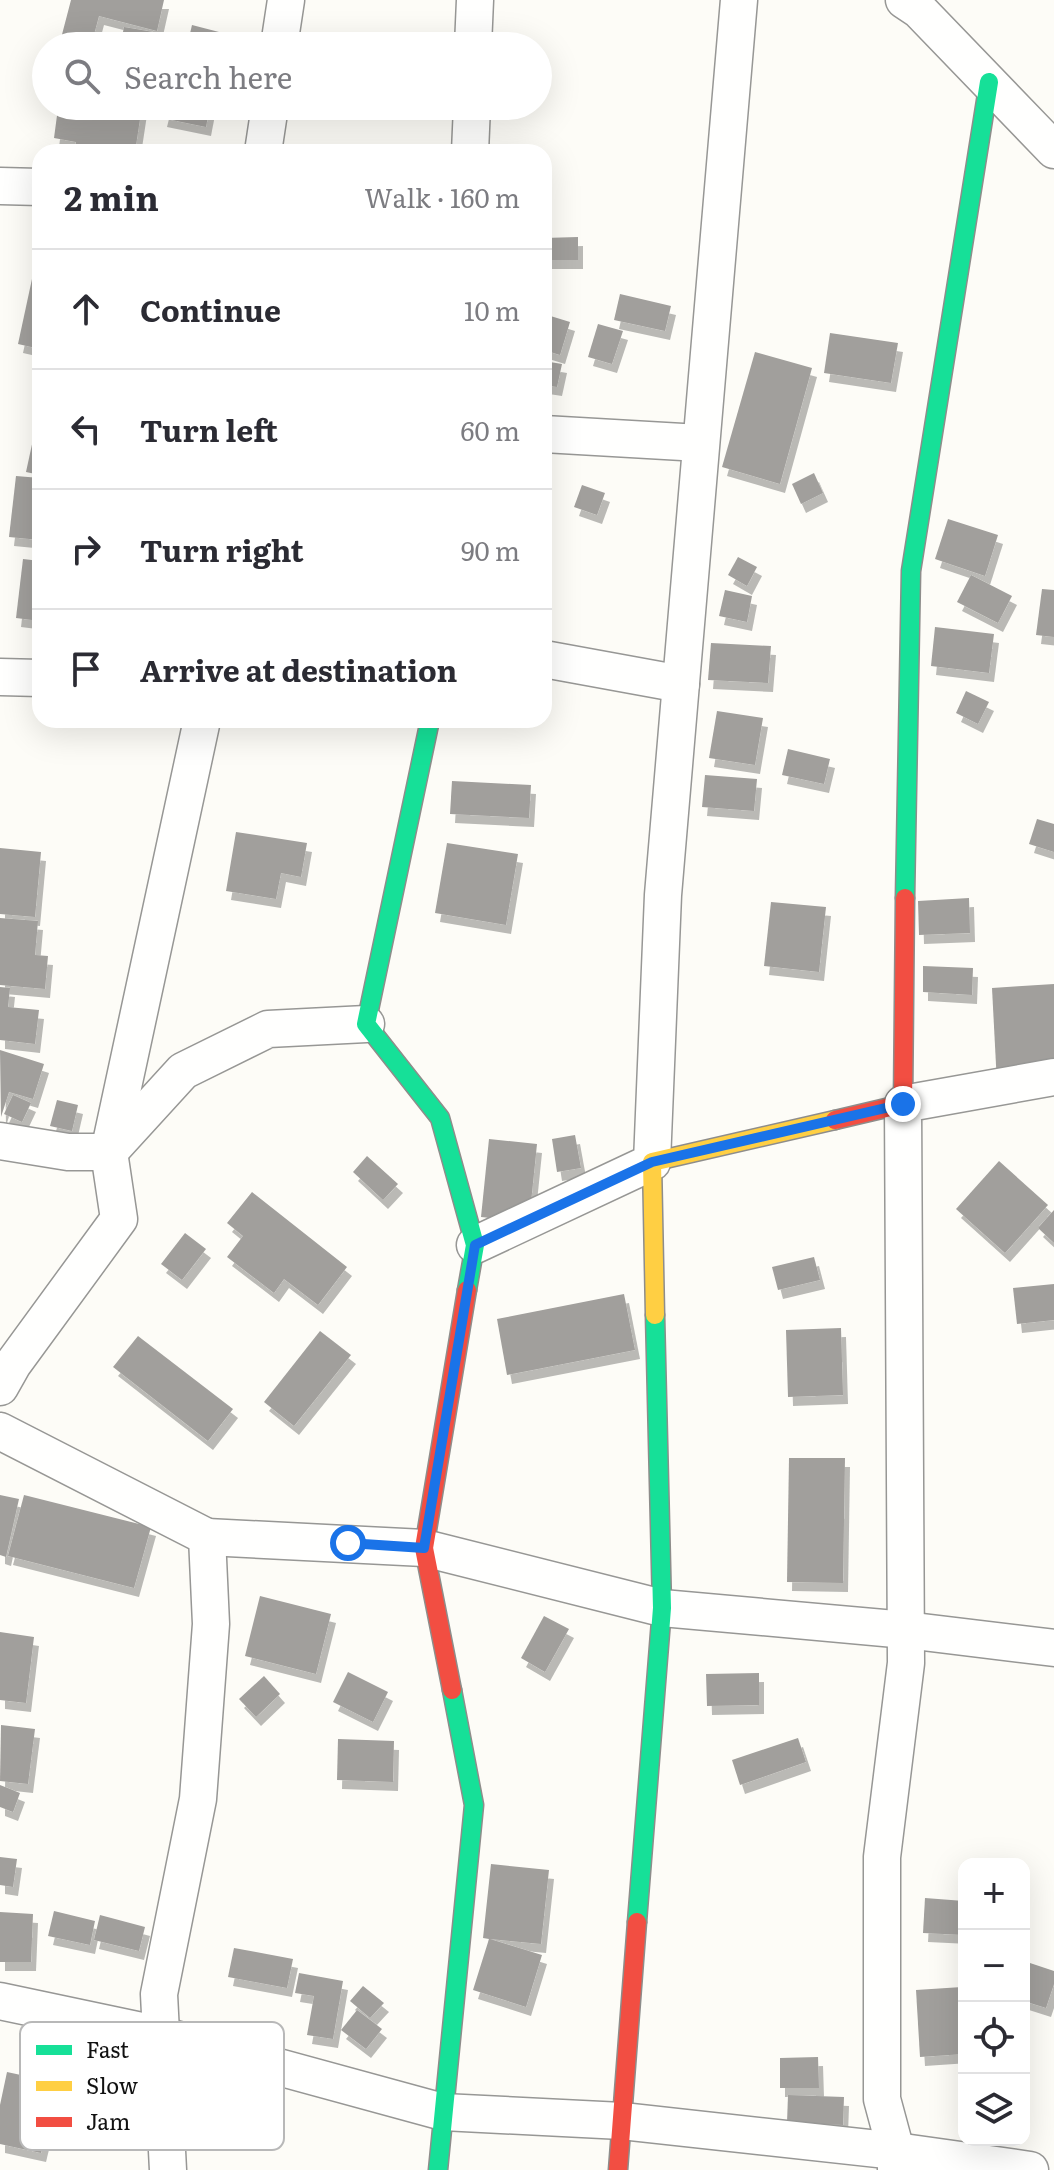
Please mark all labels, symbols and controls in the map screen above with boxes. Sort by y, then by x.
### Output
search box [32,32,552,120]
icon: search [60,54,104,98]
text: Search here [124,54,292,98]
text: 2 min [64,171,159,221]
text: Walk · 160 m [364,177,520,216]
icon: ahead [64,287,108,331]
text: Continue [140,287,281,331]
text: 10 m [464,290,520,329]
icon: left [64,407,108,451]
text: Turn left [140,407,278,451]
text: 60 m [461,410,520,449]
icon: right [64,527,108,571]
text: Turn right [140,527,304,571]
text: 90 m [461,530,520,569]
icon: arrive [64,647,108,691]
text: Arrive at destination [140,647,457,691]
route end [885,1086,921,1122]
route start [330,1525,366,1561]
map controls [958,1858,1030,2146]
button: + [958,1858,1030,1930]
button: − [958,1930,1030,2002]
button: locate [958,2002,1030,2074]
legend [20,2022,284,2150]
text: Fast [86,2032,129,2065]
text: Slow [86,2068,138,2101]
button: layers [958,2074,1030,2146]
text: Jam [86,2104,130,2137]

